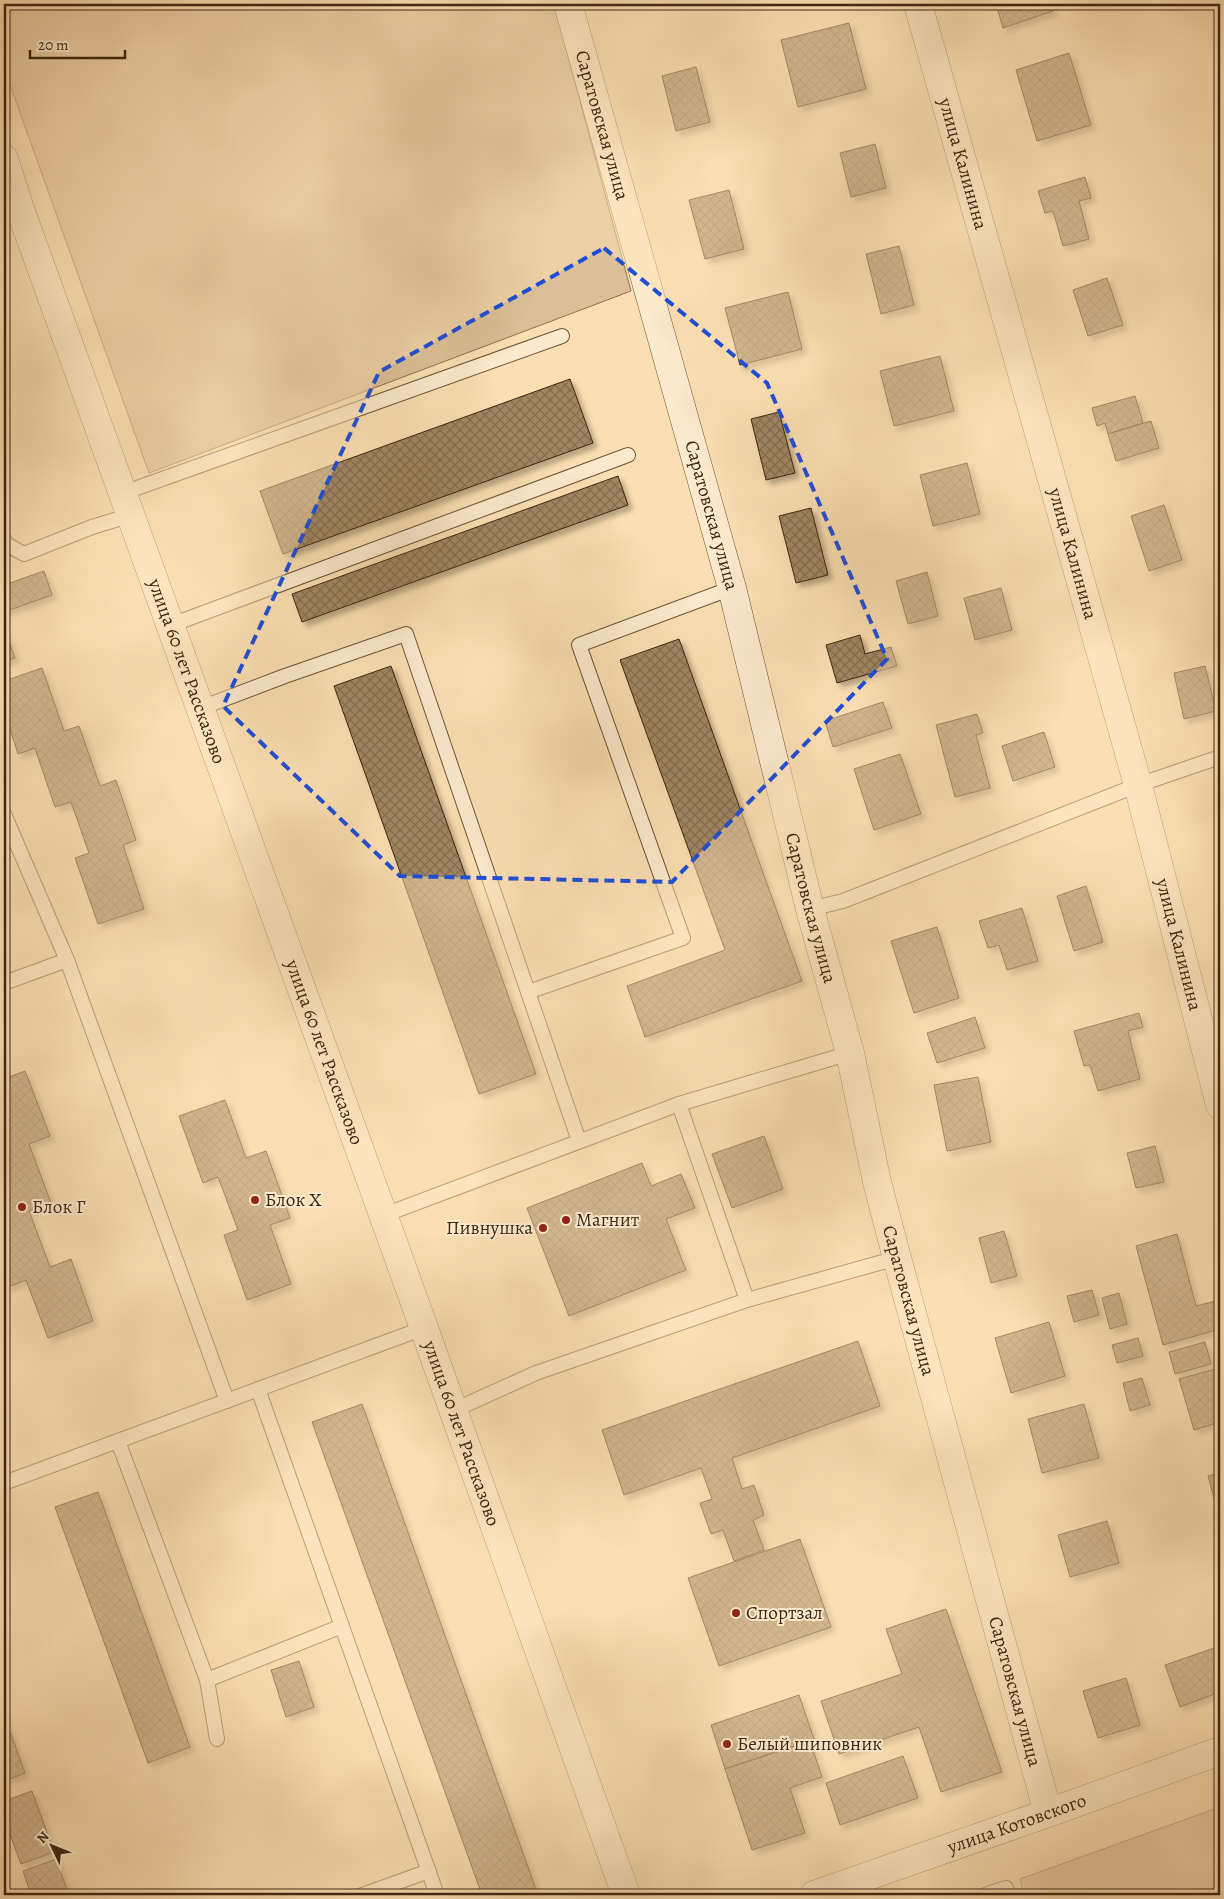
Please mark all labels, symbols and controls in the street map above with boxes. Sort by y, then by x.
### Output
scale bar [30,28,125,60]
text: 20 m [38,35,69,55]
street label: Саратовская улица [569,47,636,203]
street label: улица Калинина [932,94,994,233]
street label: Саратовская улица [678,437,745,593]
street label: улица Калинина [1042,484,1104,623]
street label: улица 60 лет Рассказово [141,574,232,767]
street label: Саратовская улица [779,830,843,986]
street label: улица Калинина [1149,875,1208,1014]
street label: улица 60 лет Рассказово [279,955,370,1148]
place label: Блок Х [265,1187,322,1213]
place label: Блок Г [32,1194,86,1220]
marker: Блок Х [249,1194,261,1206]
marker: Блок Г [16,1201,28,1213]
place label: Магнит [576,1207,640,1233]
marker: Магнит [560,1214,572,1226]
place label: Пивнушка [446,1215,533,1241]
marker: Пивнушка [537,1222,549,1234]
street label: Саратовская улица [876,1223,942,1379]
street label: улица 60 лет Рассказово [416,1336,506,1530]
place label: Спортзал [746,1600,823,1626]
marker: Спортзал [730,1607,742,1619]
street label: Саратовская улица [982,1614,1048,1770]
place label: Белый шиповник [737,1731,882,1757]
marker: Белый шиповник [721,1738,733,1750]
street label: улица Котовского [943,1787,1090,1861]
north arrow [28,1822,78,1872]
text: N [32,1827,53,1848]

